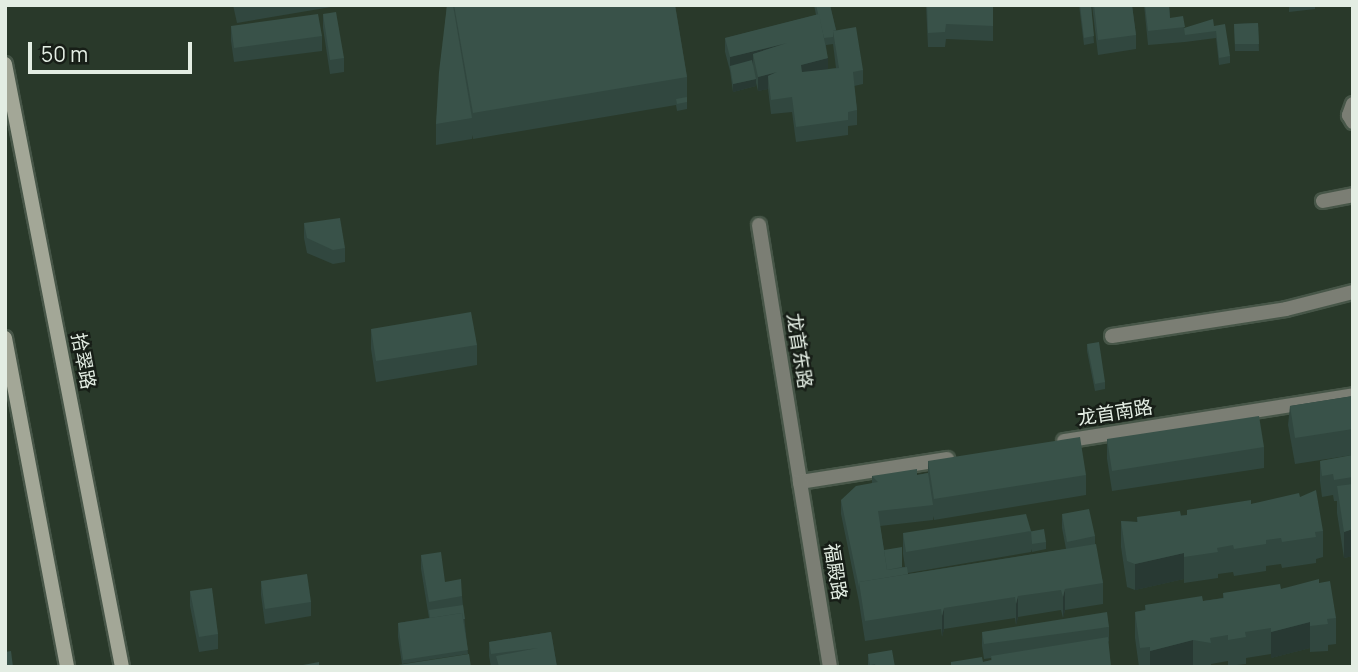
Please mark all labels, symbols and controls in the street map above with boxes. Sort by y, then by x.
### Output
scale bar [32,28,196,72]
text: 50 m [41,40,88,68]
street label: 龙首东路 [782,312,816,390]
street label: 拾翠路 [66,331,100,391]
street label: 龙首南路 [1076,396,1154,430]
street label: 福殿路 [819,542,851,602]

